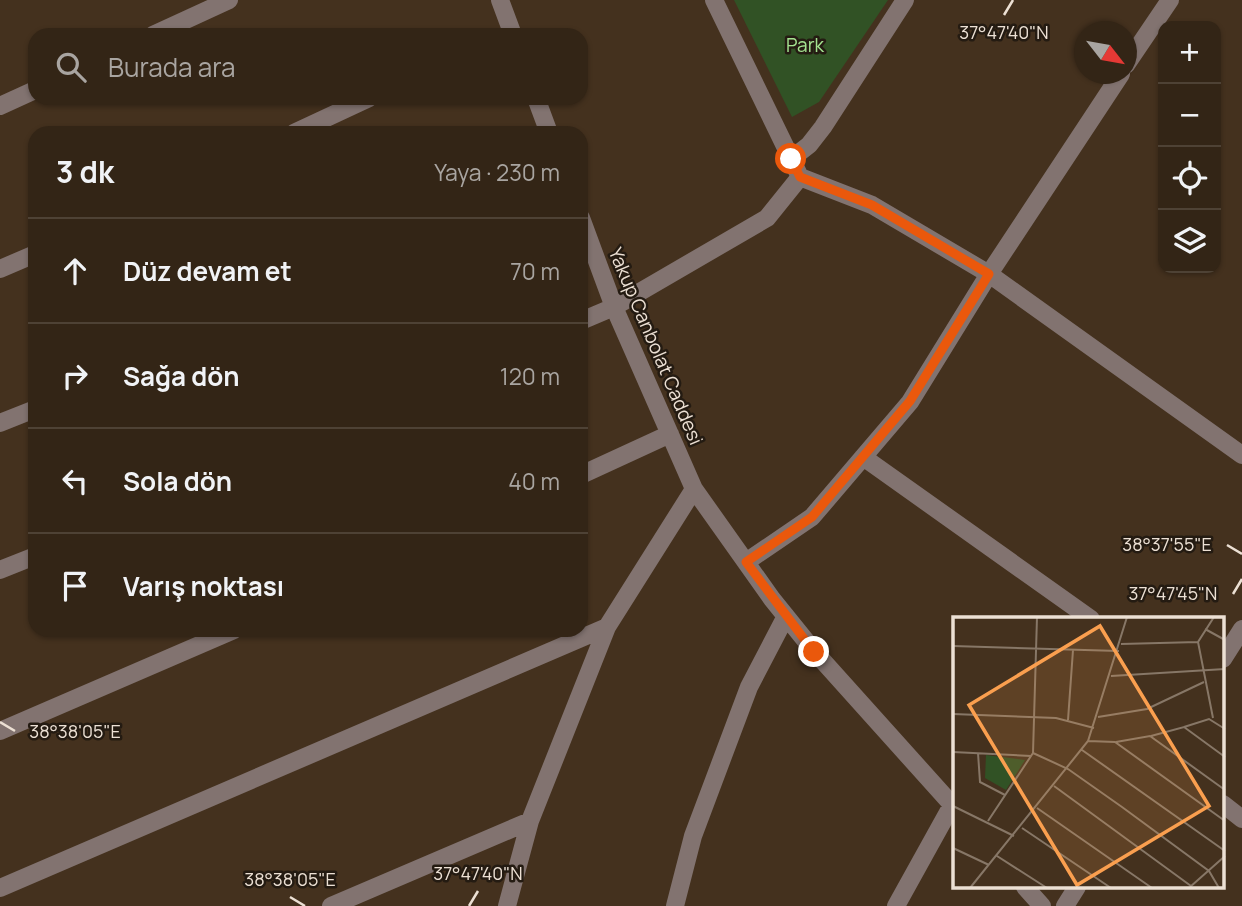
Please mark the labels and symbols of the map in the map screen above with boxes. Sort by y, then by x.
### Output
text: 37°47'40"N [959,20,1049,44]
north arrow [1074,21,1137,84]
park label: Park [786,32,824,58]
route start [775,143,806,174]
street label: Yakup Canbolat Caddesi [603,243,709,449]
text: 38°37'55"E [1122,532,1212,556]
text: 37°47'45"N [1129,581,1217,605]
inset map [953,617,1224,888]
route end [798,636,829,667]
text: 38°38'05"E [29,719,121,743]
text: 37°47'40"N [433,861,523,885]
text: 38°38'05"E [244,867,336,891]

